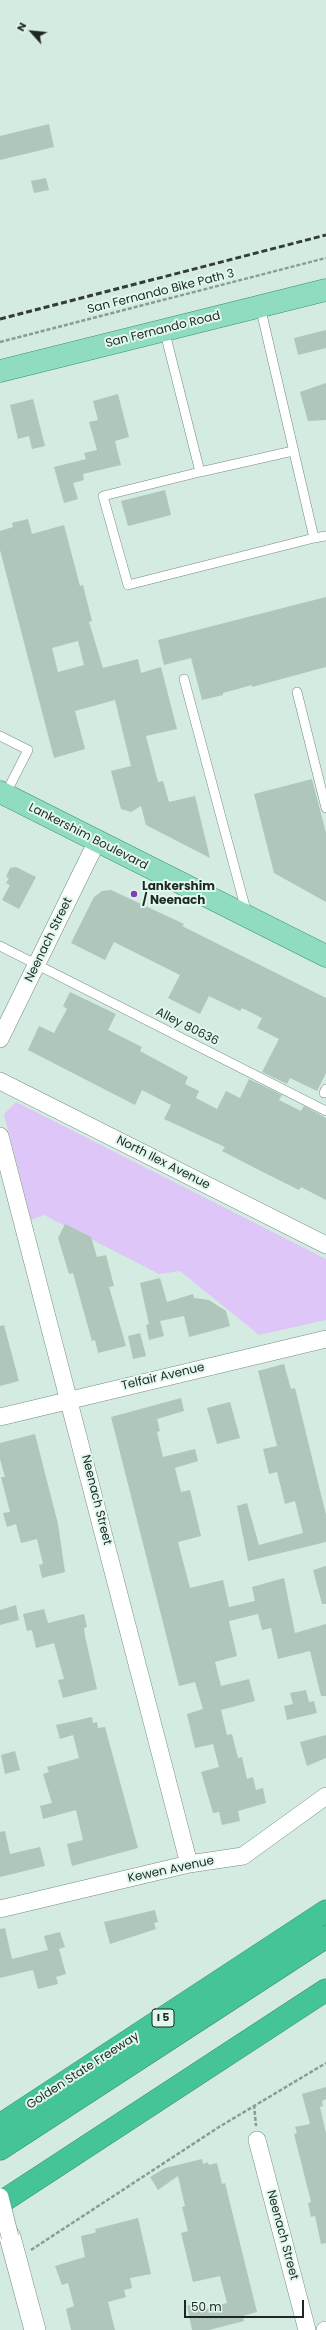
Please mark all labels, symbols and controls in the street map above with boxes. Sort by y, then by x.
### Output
north arrow [12,12,52,52]
text: N [12,19,30,34]
street label: San Fernando Bike Path 3 [86,267,236,317]
street label: San Fernando Road [104,309,222,351]
street label: Lankershim Boulevard [26,801,150,873]
place label: Lankershim / Neenach [142,880,215,908]
marker: Lankershim / Neenach [129,889,139,899]
street label: Neenach Street [22,895,76,985]
street label: Alley 80636 [153,1005,221,1049]
street label: North Ilex Avenue [114,1133,212,1193]
street label: Telfair Avenue [120,1360,206,1394]
street label: Neenach Street [78,1453,114,1547]
street label: Kewen Avenue [127,1854,215,1886]
road number: I 5 [152,2009,174,2027]
street label: Golden State Freeway [24,2029,142,2113]
street label: Neenach Street [263,2189,301,2281]
scale bar [186,2292,306,2318]
text: 50 m [191,2298,222,2315]

